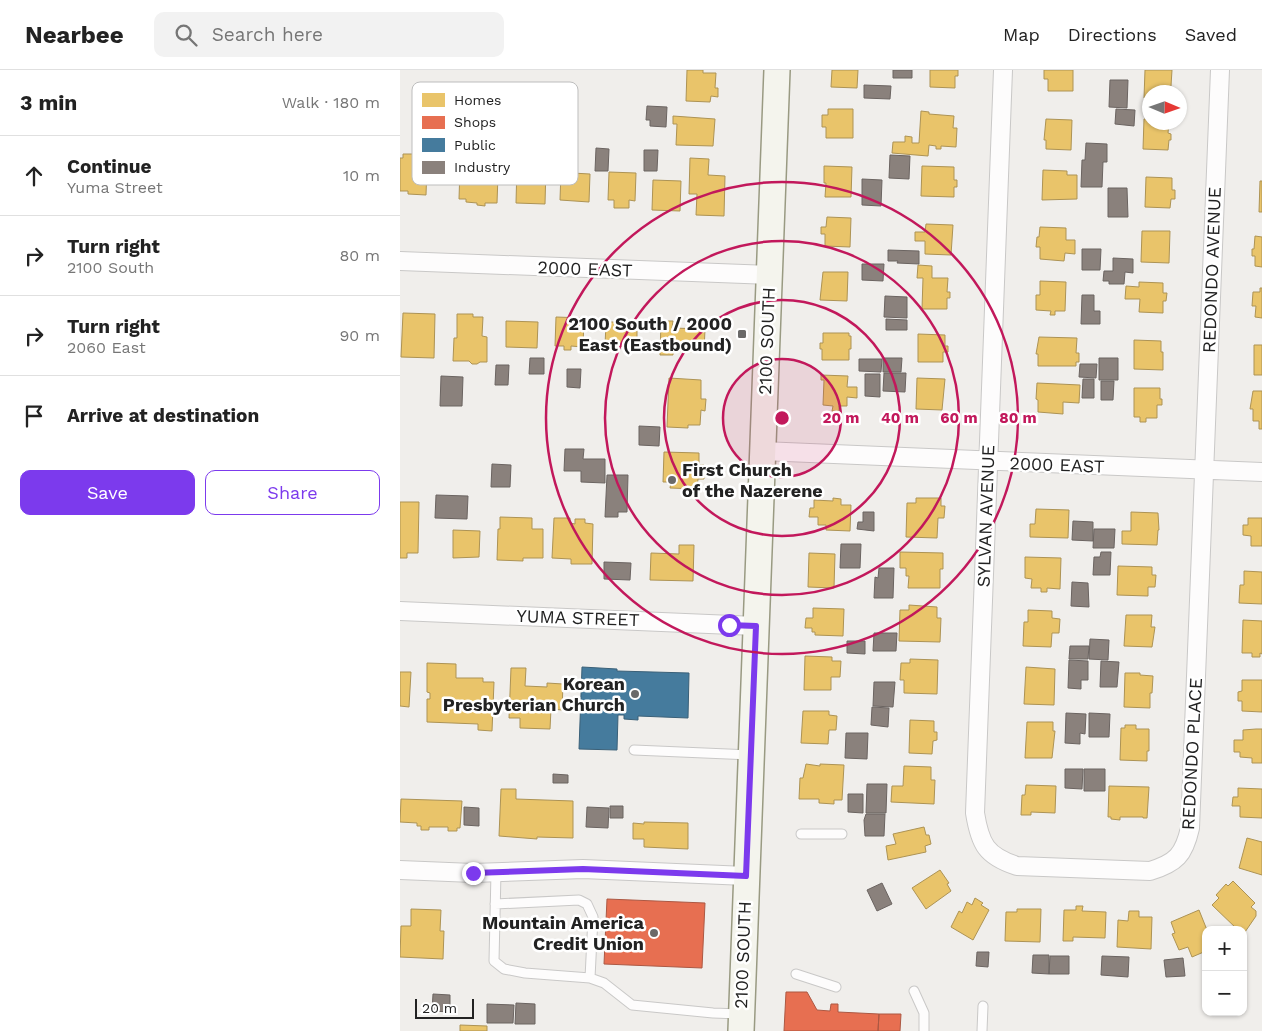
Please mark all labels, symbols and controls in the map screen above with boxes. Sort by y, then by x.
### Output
search box [154,12,504,57]
text: Nearbee [25,21,124,49]
icon: search [172,21,200,49]
text: Search here [212,23,323,46]
text: Map [1003,24,1040,45]
text: Directions [1068,24,1157,45]
text: Saved [1185,24,1237,45]
legend [412,82,578,185]
north arrow [1142,85,1187,130]
text: 3 min [20,90,77,115]
text: Homes [454,92,501,108]
text: Walk · 180 m [282,93,380,112]
text: Shops [454,114,496,130]
text: Public [454,137,496,153]
text: Continue [67,155,151,178]
text: Industry [454,159,511,175]
icon: ahead [20,162,48,190]
text: 10 m [343,166,380,185]
text: Yuma Street [67,178,163,197]
street label: REDONDO AVENUE [1198,186,1225,353]
text: Turn right [67,235,160,258]
icon: right [20,242,48,270]
text: 80 m [339,246,380,265]
street label: 2000 EAST [537,256,633,281]
text: 2100 South [67,258,154,277]
street label: 2100 SOUTH [754,287,779,395]
place label: 2100 South / 2000 East (Eastbound) [568,313,732,355]
text: Turn right [67,315,160,338]
icon: right [20,322,48,350]
text: 90 m [339,326,380,345]
marker: 2100 South / 2000 East (Eastbound) [736,328,748,340]
text: 2060 East [67,338,146,357]
icon: arrive [20,402,48,430]
text: Arrive at destination [67,404,259,427]
centre of rings [773,409,791,427]
text: 20 m [822,409,860,427]
text: 40 m [881,409,919,427]
text: 60 m [940,409,978,427]
text: 80 m [999,409,1037,427]
street label: SYLVAN AVENUE [973,444,998,588]
street label: 2000 EAST [1009,452,1105,477]
place label: First Church of the Nazerene [682,459,823,501]
button: Save [20,470,195,515]
button: Share [205,470,380,515]
marker: First Church of the Nazerene [666,474,678,486]
street label: YUMA STREET [516,605,640,630]
route start [718,614,741,637]
place label: Korean Presbyterian Church [443,673,625,715]
street label: REDONDO PLACE [1177,677,1206,831]
marker: Korean Presbyterian Church [629,688,641,700]
route end [462,862,485,885]
street label: 2100 SOUTH [730,901,755,1009]
place label: Mountain America Credit Union [482,912,645,954]
map controls [1202,926,1247,1016]
button: + [1202,926,1247,971]
marker: Mountain America Credit Union [648,927,660,939]
button: − [1202,971,1247,1016]
scale bar [415,996,474,1019]
text: 20 m [422,1000,457,1016]

